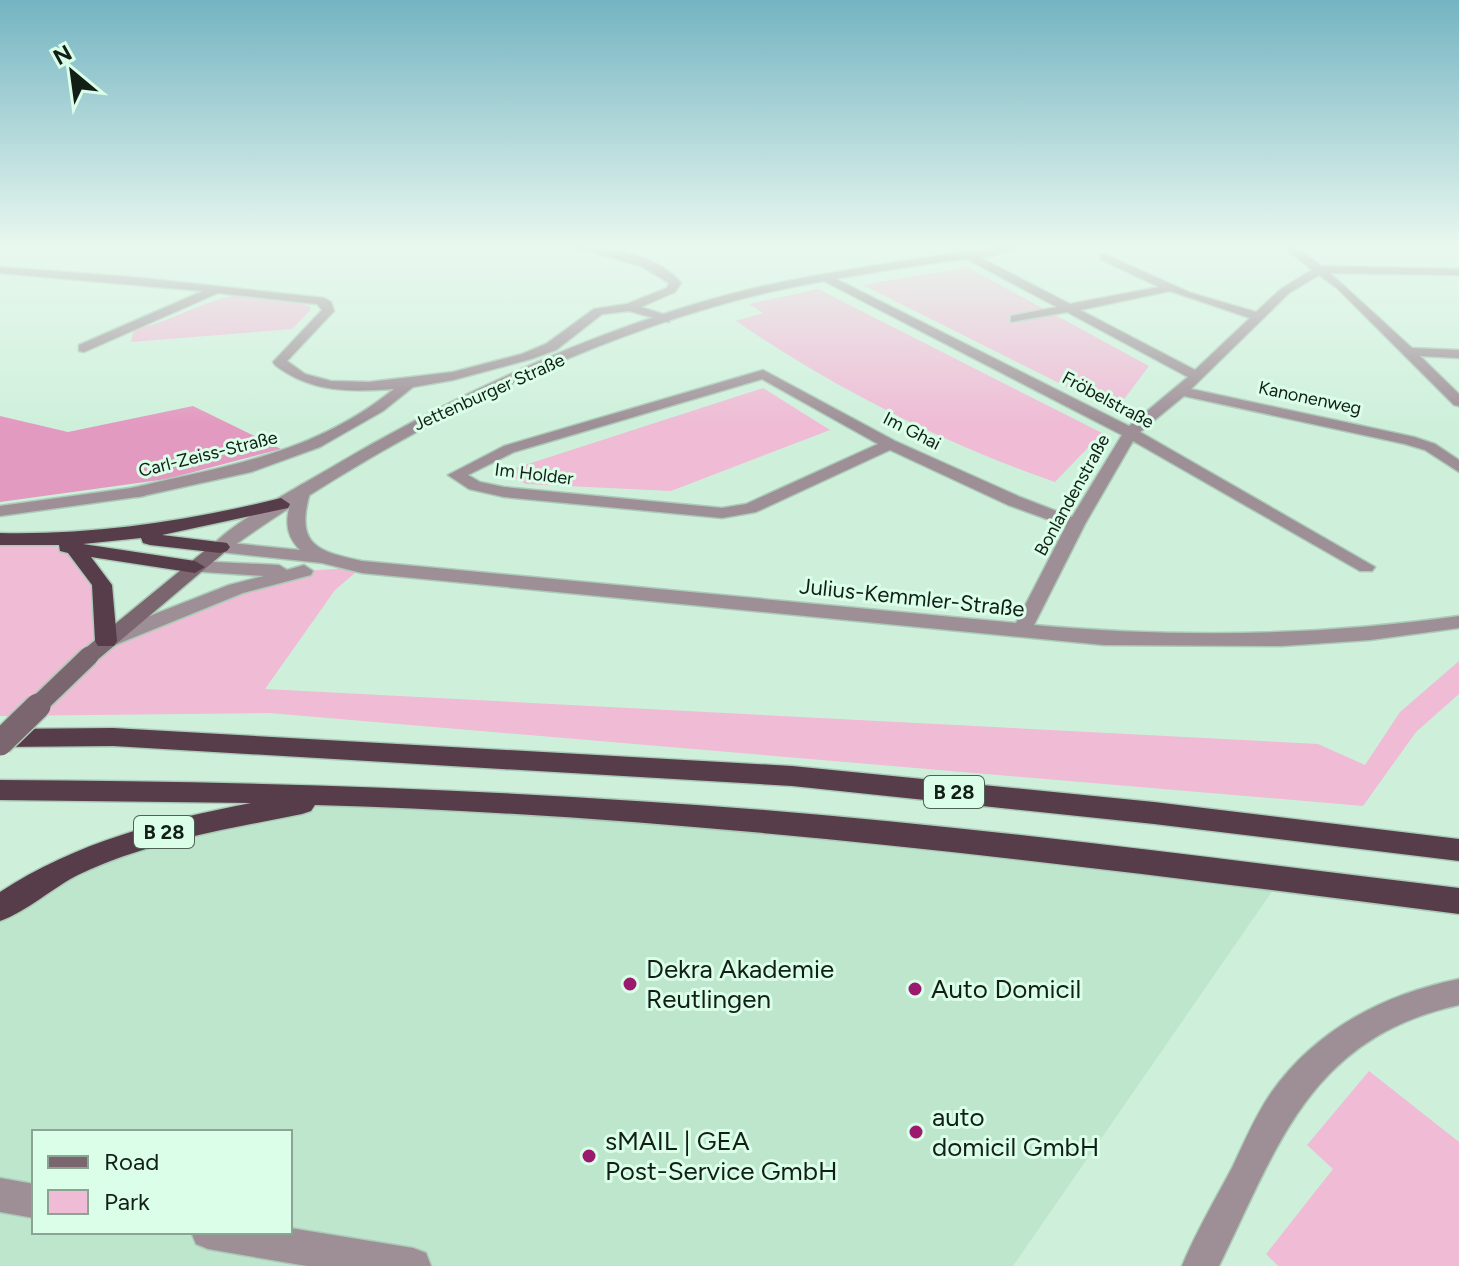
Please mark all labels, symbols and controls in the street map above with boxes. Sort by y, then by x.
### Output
north arrow [32,32,112,112]
text: N [49,39,77,71]
street label: Jettenburger Straße [410,349,568,435]
street label: Fröbelstraße [1058,367,1158,433]
street label: Kanonenweg [1257,376,1363,420]
street label: Im Ghai [880,407,944,455]
street label: Carl-Zeiss-Straße [136,426,280,482]
street label: Bonlandenstraße [1030,430,1115,560]
street label: Im Holder [493,458,575,490]
street label: Julius-Kemmler-Straße [798,572,1026,623]
road number: B 28 [924,776,984,808]
road number: B 28 [134,816,194,848]
place label: Dekra Akademie Reutlingen [646,953,834,1015]
place label: Auto Domicil [931,973,1081,1005]
marker: Dekra Akademie Reutlingen [621,975,639,993]
marker: Auto Domicil [906,980,924,998]
place label: auto domicil GmbH [932,1101,1099,1163]
marker: auto domicil GmbH [907,1123,925,1141]
place label: sMAIL | GEA Post-Service GmbH [605,1125,838,1187]
legend [32,1130,292,1234]
text: Road [104,1147,159,1176]
marker: sMAIL | GEA Post-Service GmbH [580,1147,598,1165]
text: Park [104,1187,150,1216]

